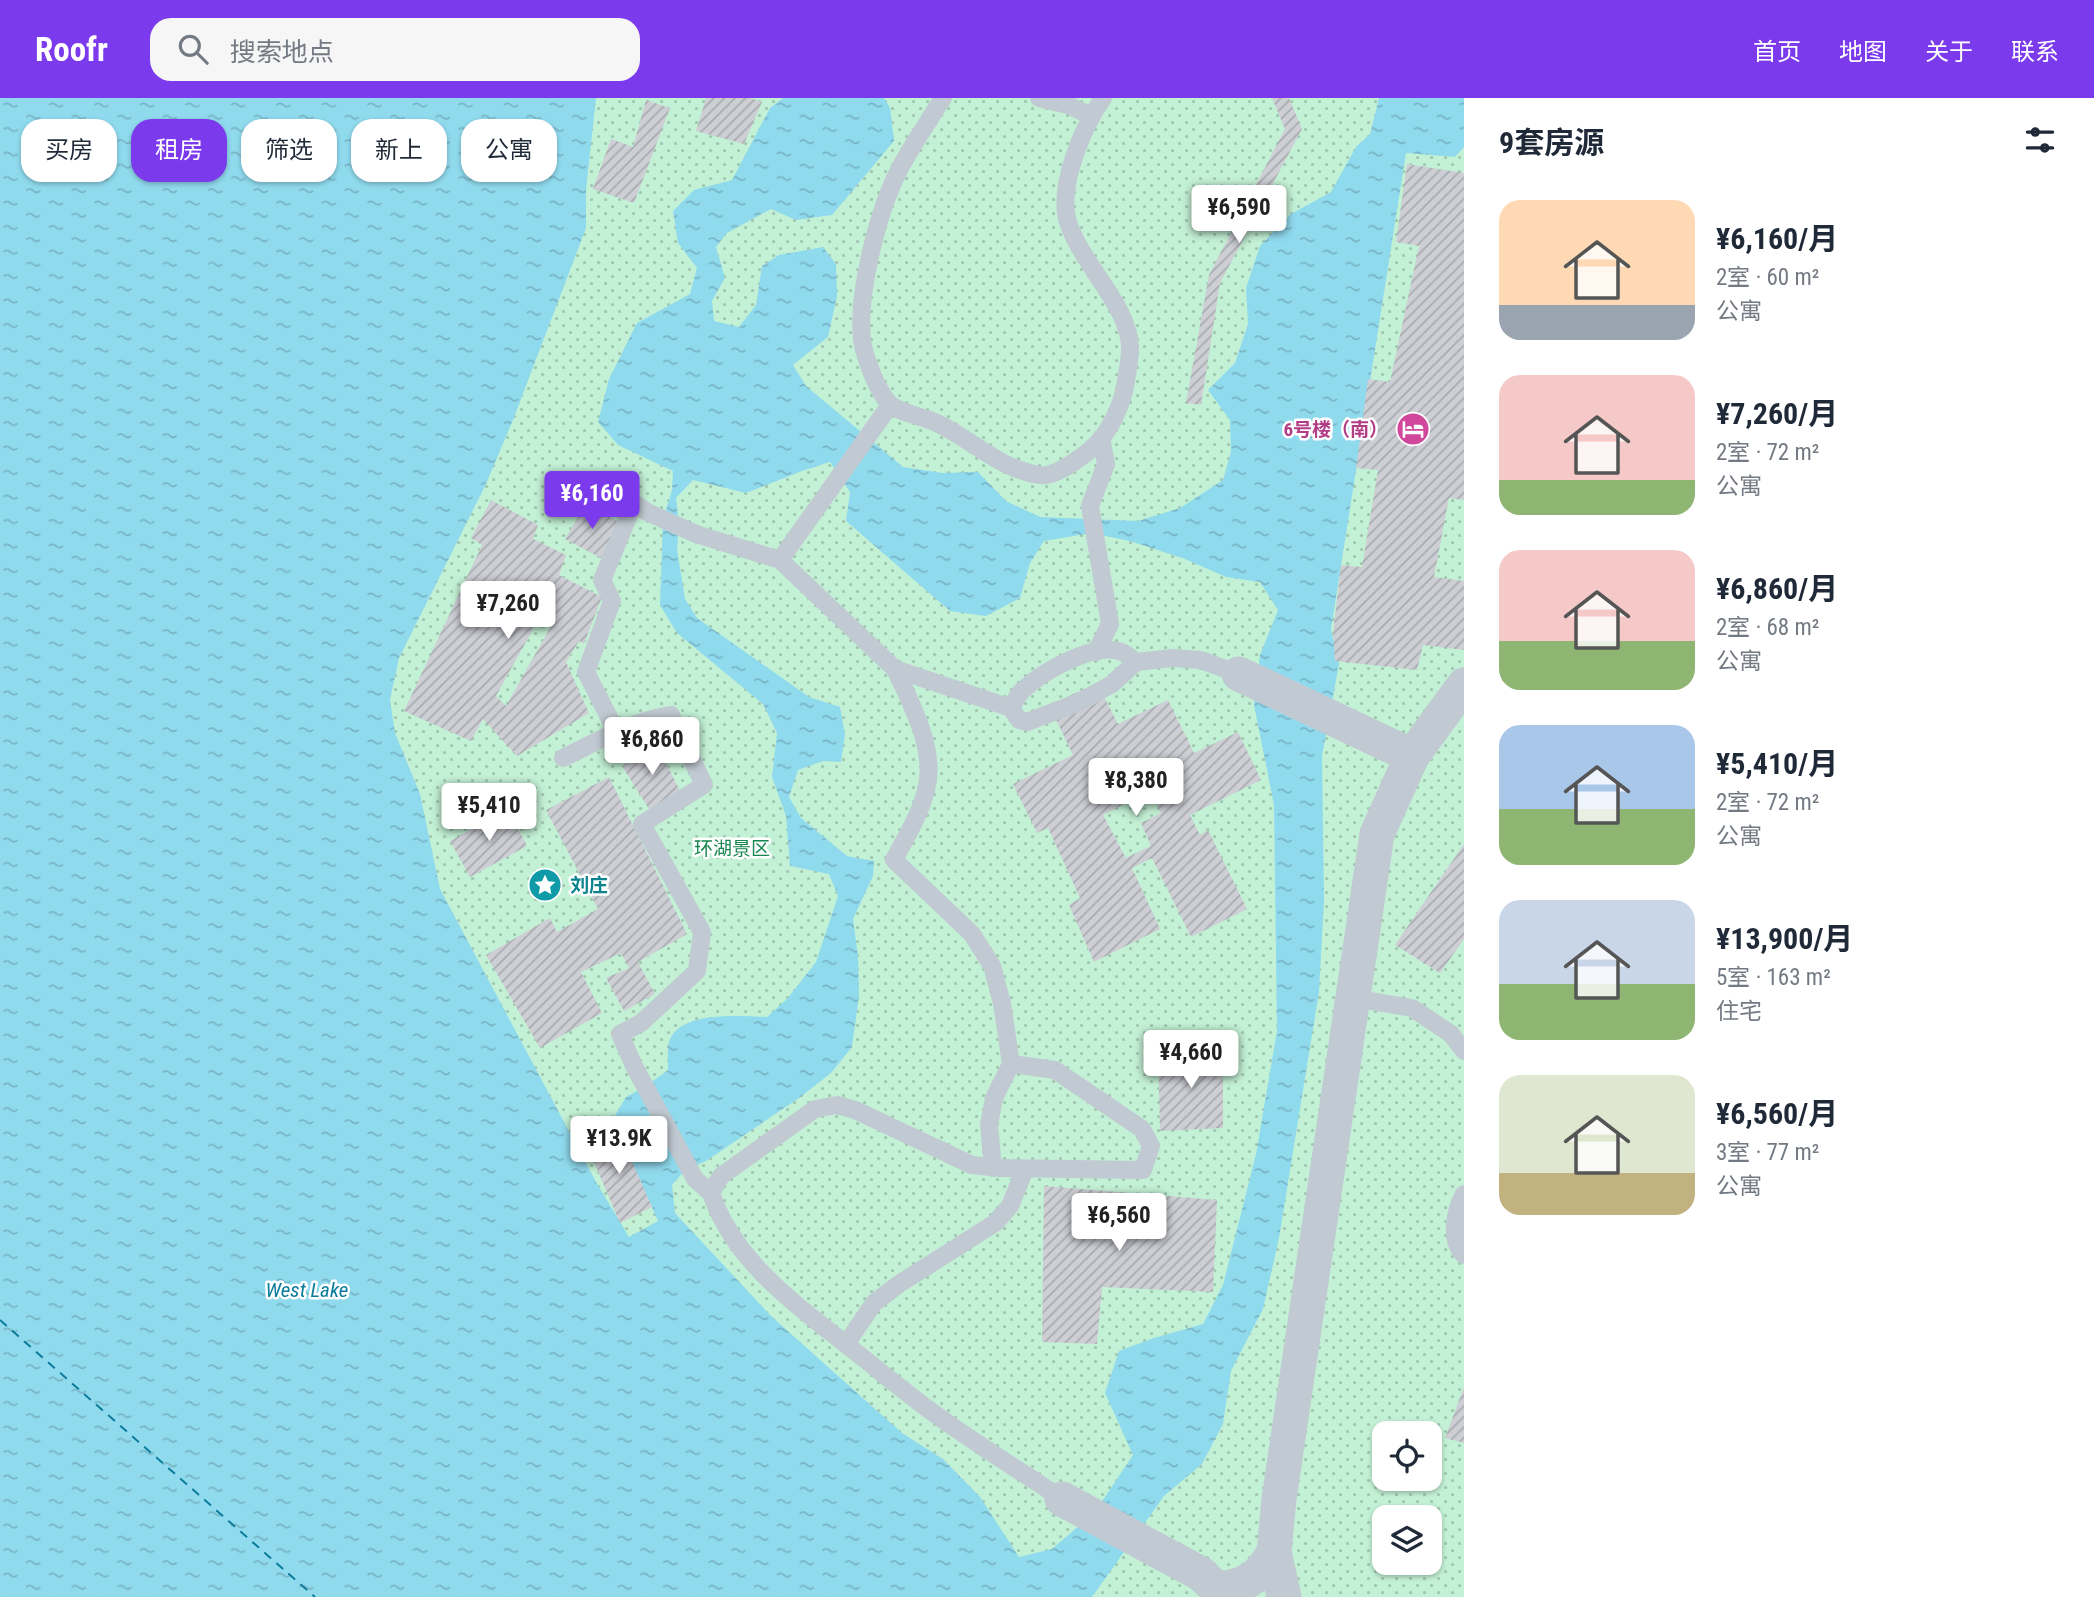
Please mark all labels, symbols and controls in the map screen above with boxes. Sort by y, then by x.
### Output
search box [150,18,640,81]
text: Roofr [35,30,108,69]
icon: search [174,30,212,68]
text: 搜索地点 [230,37,334,67]
text: 首页 [1753,38,1801,66]
text: 地图 [1839,38,1887,66]
text: 关于 [1925,38,1973,66]
text: 联系 [2011,38,2059,66]
chip: 买房 [21,119,117,182]
chip: 租房 [131,119,227,182]
chip: 筛选 [241,119,337,182]
chip: 新上 [351,119,447,182]
chip: 公寓 [461,119,557,182]
icon: filters [2021,121,2059,159]
text: 9套房源 [1499,125,1604,160]
pin: ¥6,590 [1182,186,1296,245]
text: ¥6,590 [1207,194,1271,221]
text: ¥6,160/月 [1716,221,1838,256]
icon: home [1555,228,1639,312]
text: 2室 · 60 m² [1716,264,1819,291]
text: 公寓 [1716,298,1762,325]
text: ¥7,260/月 [1716,396,1838,431]
icon: home [1555,403,1639,487]
hotel icon: 6号楼（南） [1394,410,1432,448]
place label: 6号楼（南） [1283,418,1388,441]
text: 2室 · 72 m² [1716,439,1819,466]
pin: ¥6,160 [535,472,649,531]
text: 公寓 [1716,473,1762,500]
text: ¥6,160 [560,480,624,507]
text: ¥6,860/月 [1716,571,1838,606]
icon: home [1555,578,1639,662]
pin: ¥7,260 [451,582,565,641]
text: ¥7,260 [476,590,540,617]
text: 2室 · 68 m² [1716,614,1819,641]
text: 公寓 [1716,648,1762,675]
pin: ¥6,860 [595,718,709,777]
text: ¥6,860 [620,726,684,753]
text: ¥5,410/月 [1716,746,1838,781]
icon: home [1555,753,1639,837]
pin: ¥8,380 [1079,758,1193,818]
text: ¥8,380 [1104,767,1168,794]
pin: ¥5,410 [432,784,546,843]
text: 2室 · 72 m² [1716,789,1819,816]
text: ¥5,410 [457,792,521,819]
text: 公寓 [1716,823,1762,850]
park label: 环湖景区 [694,837,770,860]
place icon: 刘庄 [526,866,564,904]
place label: 刘庄 [570,874,608,897]
text: ¥13,900/月 [1716,921,1853,956]
icon: home [1555,928,1639,1012]
text: 5室 · 163 m² [1716,964,1831,991]
text: 住宅 [1716,998,1762,1025]
pin: ¥4,660 [1134,1030,1248,1090]
text: ¥4,660 [1159,1039,1223,1066]
text: ¥6,560/月 [1716,1096,1838,1131]
icon: home [1555,1103,1639,1187]
pin: ¥13.9K [562,1116,676,1176]
text: ¥13.9K [586,1125,652,1152]
text: 3室 · 77 m² [1716,1139,1819,1166]
text: 公寓 [1716,1173,1762,1200]
pin: ¥6,560 [1062,1194,1176,1253]
text: ¥6,560 [1087,1202,1151,1229]
water label: West Lake [266,1278,348,1302]
map controls [1372,1421,1442,1575]
button: locate [1372,1421,1442,1491]
button: layers [1372,1505,1442,1575]

